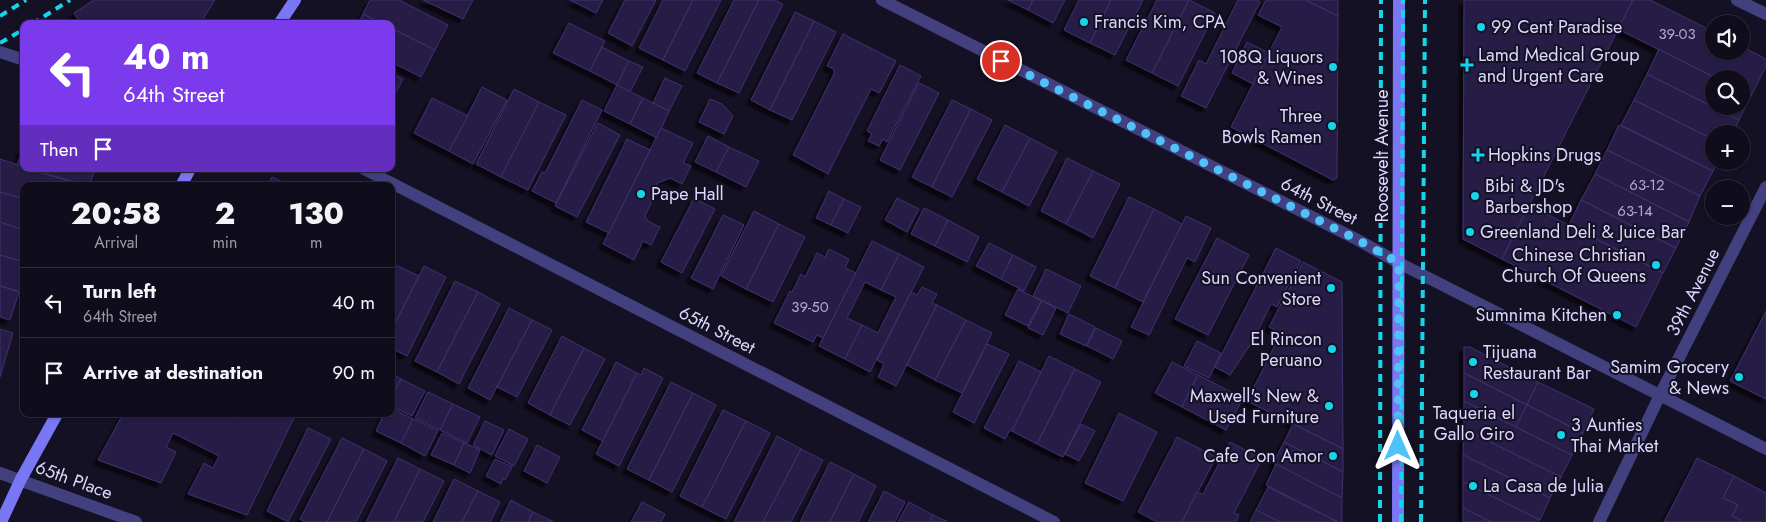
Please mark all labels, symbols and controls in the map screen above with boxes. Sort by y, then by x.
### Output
place label: Francis Kim, CPA [1094,9,1226,35]
place label: 99 Cent Paradise [1491,14,1622,40]
map controls [1705,15,1750,225]
button: sound [1705,15,1750,60]
marker: Francis Kim, CPA [1078,16,1090,28]
marker: 99 Cent Paradise [1475,21,1487,33]
house number: 39-03 [1658,23,1696,45]
text: 40 m [123,32,210,82]
icon: left [40,40,105,105]
pin [980,40,1022,82]
place label: Lamd Medical Group and Urgent Care [1478,42,1639,89]
place label: 108Q Liquors & Wines [1219,44,1323,91]
icon: arrive [987,47,1015,75]
marker: Lamd Medical Group and Urgent Care [1460,58,1474,72]
marker: 108Q Liquors & Wines [1327,61,1339,73]
button: search [1705,70,1750,115]
text: 64th Street [123,78,224,110]
street label: Roosevelt Avenue [1369,90,1395,222]
place label: Three Bowls Ramen [1222,103,1322,150]
marker: Three Bowls Ramen [1326,120,1338,132]
button: + [1705,125,1750,170]
icon: arrive [89,135,117,163]
text: Then [40,136,79,163]
place label: Hopkins Drugs [1488,142,1601,168]
marker: Hopkins Drugs [1472,149,1484,161]
street label: 64th Street [1276,171,1362,232]
place label: Bibi & JD's Barbershop [1485,173,1572,220]
house number: 63-12 [1629,174,1665,196]
button: − [1705,180,1750,225]
place label: Pape Hall [651,181,724,207]
marker: Pape Hall [635,188,647,200]
marker: Bibi & JD's Barbershop [1469,190,1481,202]
text: 20:58 [71,192,161,235]
text: 2 [215,192,235,235]
text: 130 [288,192,344,235]
house number: 63-14 [1617,200,1653,222]
place label: Greenland Deli & Juice Bar [1480,219,1686,245]
marker: Greenland Deli & Juice Bar [1464,226,1476,238]
text: Arrival [94,231,138,254]
text: min [212,231,237,254]
text: m [310,231,322,254]
place label: Chinese Christian Church Of Queens [1502,242,1646,289]
street label: 39th Avenue [1660,244,1726,340]
marker: Chinese Christian Church Of Queens [1650,259,1662,271]
place label: Sun Convenient Store [1201,265,1322,312]
text: Turn left [83,278,156,305]
marker: Sun Convenient Store [1325,282,1337,294]
icon: left [40,289,68,317]
text: 40 m [332,289,375,316]
house number: 39-50 [791,296,829,318]
street label: 65th Street [674,300,760,361]
place label: Sumnima Kitchen [1475,302,1607,328]
text: 64th Street [83,305,157,328]
marker: Sumnima Kitchen [1611,309,1623,321]
place label: El Rincon Peruano [1250,326,1322,373]
place label: Tijuana Restaurant Bar [1483,339,1592,386]
marker: El Rincon Peruano [1326,343,1338,355]
place label: Samim Grocery & News [1610,354,1729,401]
marker: Tijuana Restaurant Bar [1467,356,1479,368]
icon: arrive [40,359,68,387]
text: Arrive at destination [83,359,263,386]
text: 90 m [332,359,375,386]
marker: Samim Grocery & News [1733,371,1745,383]
place label: Maxwell's New & Used Furniture [1190,383,1319,430]
marker: Taqueria el Gallo Giro [1468,388,1480,400]
marker: Maxwell's New & Used Furniture [1323,400,1335,412]
place label: Taqueria el Gallo Giro [1433,400,1515,447]
place label: 3 Aunties Thai Market [1571,412,1659,459]
position arrow [1371,419,1423,471]
marker: 3 Aunties Thai Market [1555,429,1567,441]
place label: Cafe Con Amor [1203,443,1324,469]
marker: Cafe Con Amor [1327,450,1339,462]
street label: 65th Place [32,454,116,506]
place label: La Casa de Julia [1483,473,1604,499]
marker: La Casa de Julia [1467,480,1479,492]

